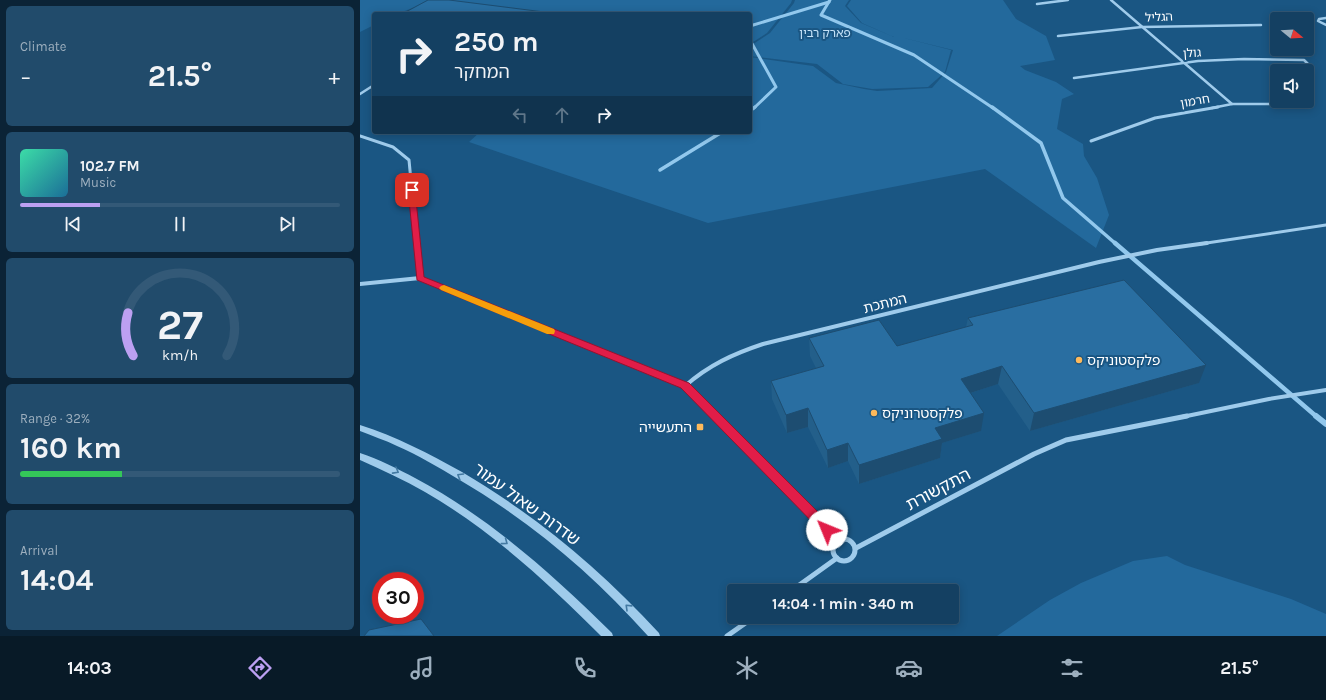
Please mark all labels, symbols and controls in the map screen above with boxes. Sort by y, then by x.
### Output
street label: הגליל [1145,9,1173,25]
north arrow [1270,12,1314,56]
map controls [1270,12,1314,108]
text: 250 m [454,25,539,58]
park label: פארק רבין [799,26,851,40]
icon: right [388,28,440,80]
text: Climate [20,39,66,54]
street label: גולן [1182,45,1202,61]
text: 21.5° [148,58,212,94]
text: המחקר [454,61,510,83]
text: − [20,64,32,90]
text: + [328,64,340,90]
button: sound [1270,64,1314,108]
street label: חרמון [1179,92,1211,110]
icon: left [509,104,531,126]
icon: ahead [551,104,573,126]
icon: right [593,104,615,126]
text: 102.7 FM [80,157,140,175]
pin [395,173,429,207]
text: Music [80,175,116,190]
icon: arrive [401,179,423,201]
icon: previous [62,213,84,235]
icon: pause [169,213,191,235]
icon: next [276,213,298,235]
street label: המתכת [862,290,909,317]
text: 27 [157,301,203,349]
text: km/h [162,347,198,364]
place label: פלקסטוניקס [1087,352,1160,369]
marker: פלקסטוניקס [1074,355,1084,365]
place label: פלקסטרוניקס [882,405,963,422]
marker: פלקסטרוניקס [869,408,879,418]
text: Range · 32% [20,411,90,426]
place label: התעשייה [639,419,692,436]
marker: התעשייה [695,422,705,432]
text: 160 km [20,430,122,466]
street label: שדרות שאול עמור [470,459,584,549]
street label: התקשורת [902,464,974,514]
one-way arrow [392,467,399,474]
one-way arrow [457,473,464,480]
position arrow [806,509,848,551]
one-way arrow [500,537,507,544]
text: Arrival [20,543,58,558]
text: 14:04 [20,562,93,598]
speed limit sign: 30 [372,572,424,624]
text: 14:04 · 1 min · 340 m [772,595,914,613]
one-way arrow [625,605,633,612]
icon: directions [246,654,274,682]
icon: music [408,654,436,682]
icon: phone [571,654,599,682]
icon: climate [733,654,761,682]
icon: car [895,654,923,682]
icon: filters [1058,654,1086,682]
text: 14:03 [67,657,112,679]
text: 21.5° [1220,657,1259,679]

